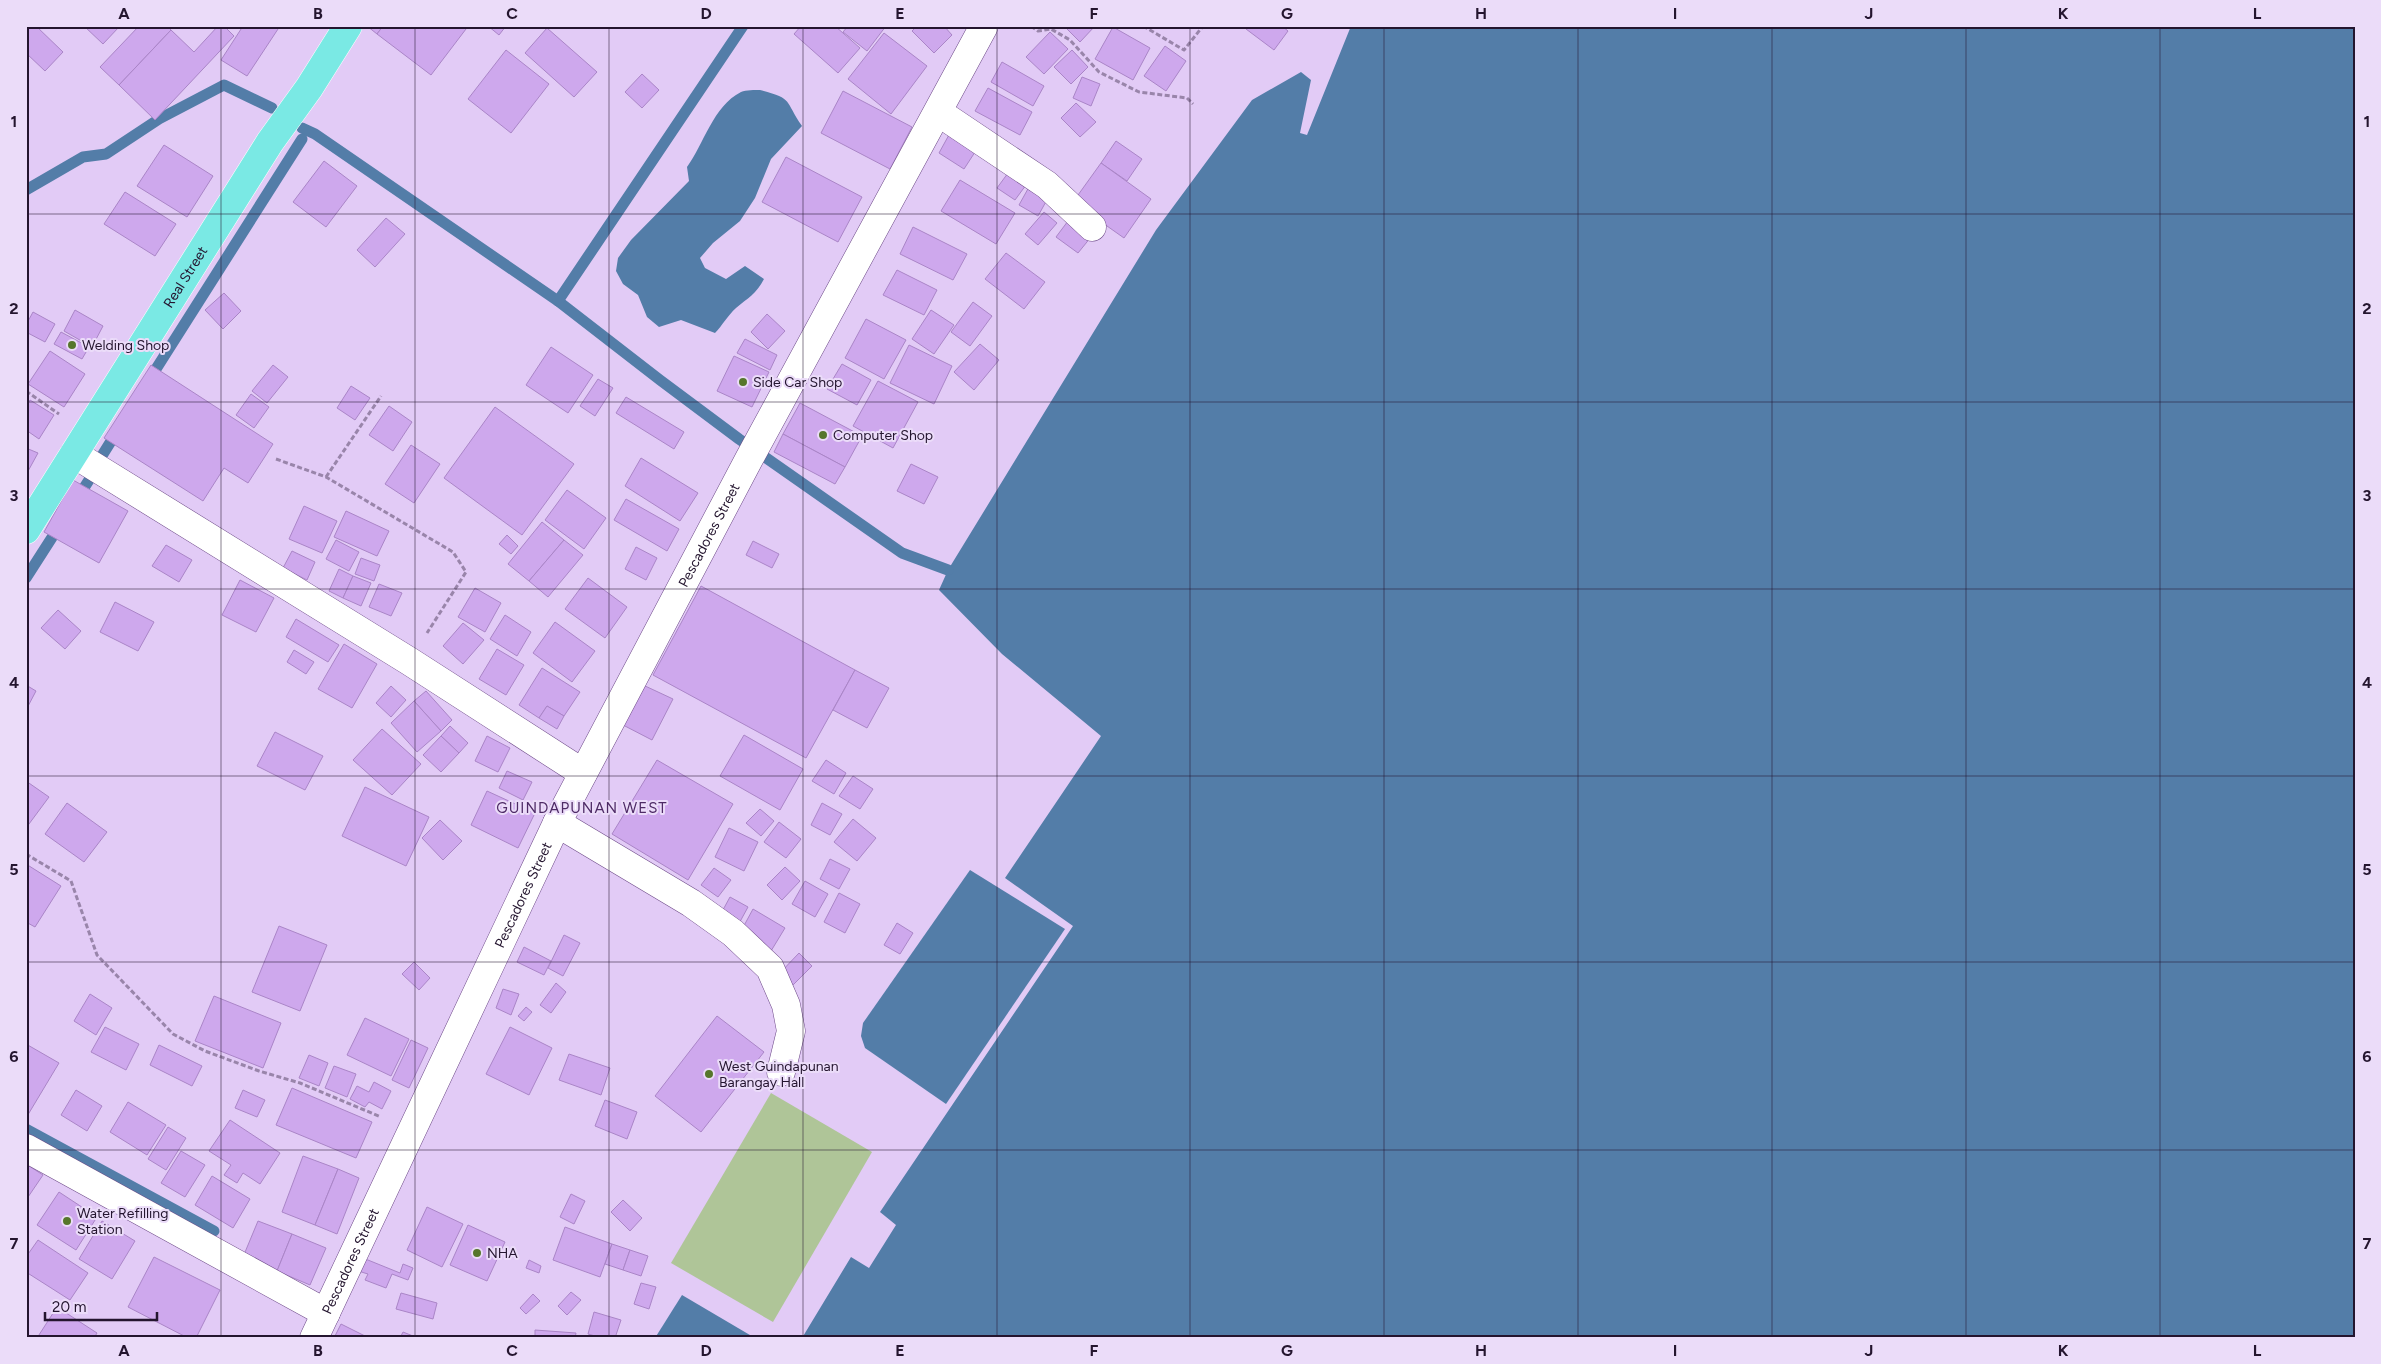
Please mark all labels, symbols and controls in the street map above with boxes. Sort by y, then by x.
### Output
text: A [118,4,130,23]
text: B [313,4,323,23]
text: C [506,4,518,23]
text: D [700,4,712,23]
text: E [895,4,905,23]
text: F [1090,4,1099,23]
text: G [1281,4,1293,23]
text: H [1475,4,1487,23]
text: I [1673,4,1677,23]
text: J [1865,4,1873,23]
text: K [2058,4,2069,23]
text: L [2253,4,2262,23]
text: 1 [11,112,17,131]
text: 1 [2364,112,2370,131]
street label: Real Street [160,243,211,311]
text: 2 [9,299,19,318]
text: 2 [2362,299,2372,318]
place label: Welding Shop [82,337,169,354]
marker: Welding Shop [66,339,78,351]
place label: Side Car Shop [753,374,842,391]
marker: Side Car Shop [737,376,749,388]
place label: Computer Shop [833,427,933,444]
marker: Computer Shop [817,429,829,441]
street label: Pescadores Street [675,480,743,590]
text: 3 [10,486,19,505]
text: 3 [2363,486,2372,505]
text: 4 [9,673,19,692]
text: 4 [2362,673,2372,692]
district label: GUINDAPUNAN WEST [496,799,668,817]
street label: Pescadores Street [491,839,555,950]
text: 5 [9,860,19,879]
text: 5 [2362,860,2372,879]
text: 6 [9,1047,19,1066]
text: 6 [2362,1047,2372,1066]
place label: West Guindapunan Barangay Hall [719,1058,839,1091]
marker: West Guindapunan Barangay Hall [703,1068,715,1080]
place label: Water Refilling Station [77,1205,168,1238]
street label: Pescadores Street [318,1206,382,1317]
marker: Water Refilling Station [61,1215,73,1227]
text: 7 [10,1234,19,1253]
text: 7 [2363,1234,2372,1253]
place label: NHA [487,1245,518,1262]
marker: NHA [471,1247,483,1259]
scale bar [45,1289,158,1321]
text: 20 m [52,1298,86,1316]
text: A [118,1341,130,1360]
text: B [313,1341,323,1360]
text: C [506,1341,518,1360]
text: D [700,1341,712,1360]
text: E [895,1341,905,1360]
text: F [1090,1341,1099,1360]
text: G [1281,1341,1293,1360]
text: H [1475,1341,1487,1360]
text: I [1673,1341,1677,1360]
text: J [1865,1341,1873,1360]
text: K [2058,1341,2069,1360]
text: L [2253,1341,2262,1360]

